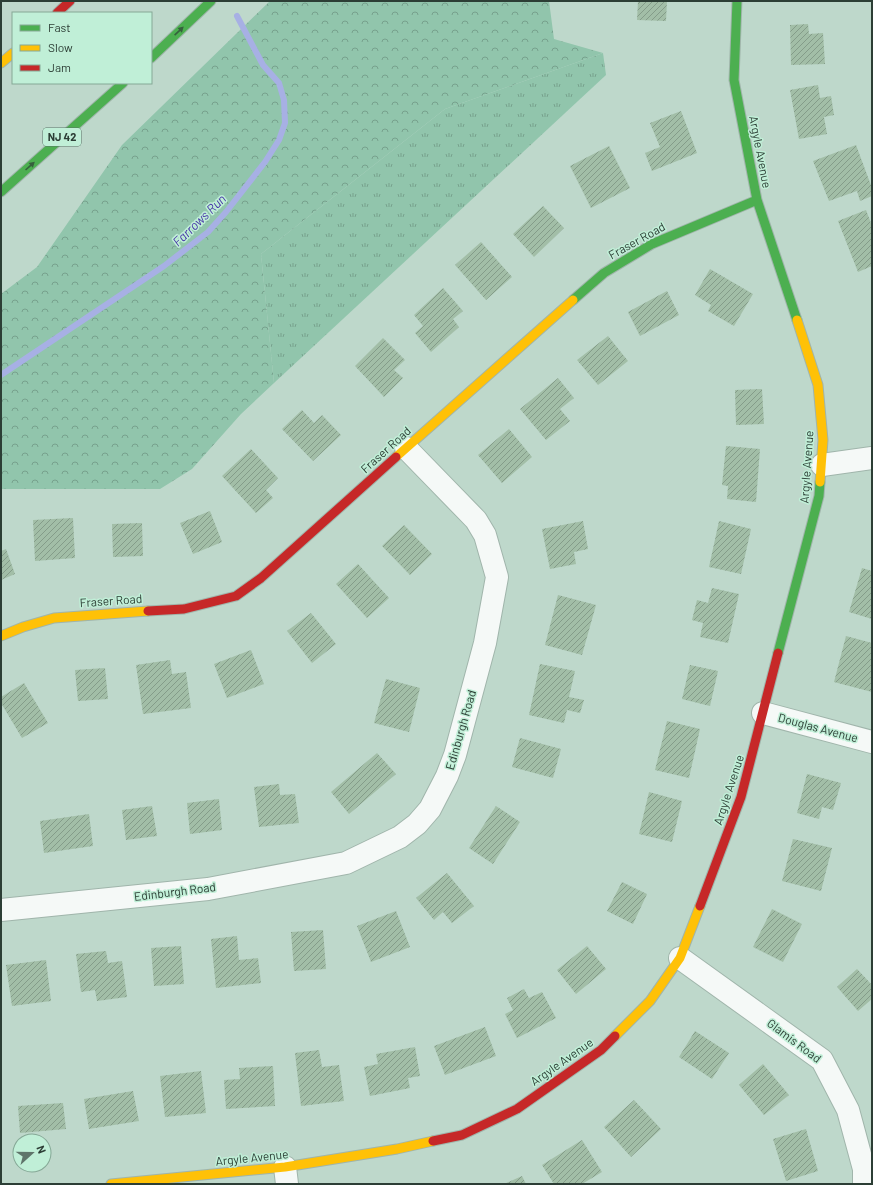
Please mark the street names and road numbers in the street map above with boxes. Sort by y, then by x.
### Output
street label: Argyle Avenue [747,115,775,189]
road number: NJ 42 [43,128,81,146]
street label: Fraser Road [606,219,667,261]
street label: Fraser Road [357,423,413,475]
street label: Argyle Avenue [796,430,816,504]
street label: Fraser Road [79,591,143,609]
street label: Edinburgh Road [442,688,478,771]
street label: Douglas Avenue [777,710,860,744]
street label: Argyle Avenue [710,753,746,827]
street label: Edinburgh Road [133,879,217,903]
street label: Glamis Road [765,1015,824,1065]
street label: Argyle Avenue [527,1034,595,1088]
street label: Argyle Avenue [215,1146,289,1168]

